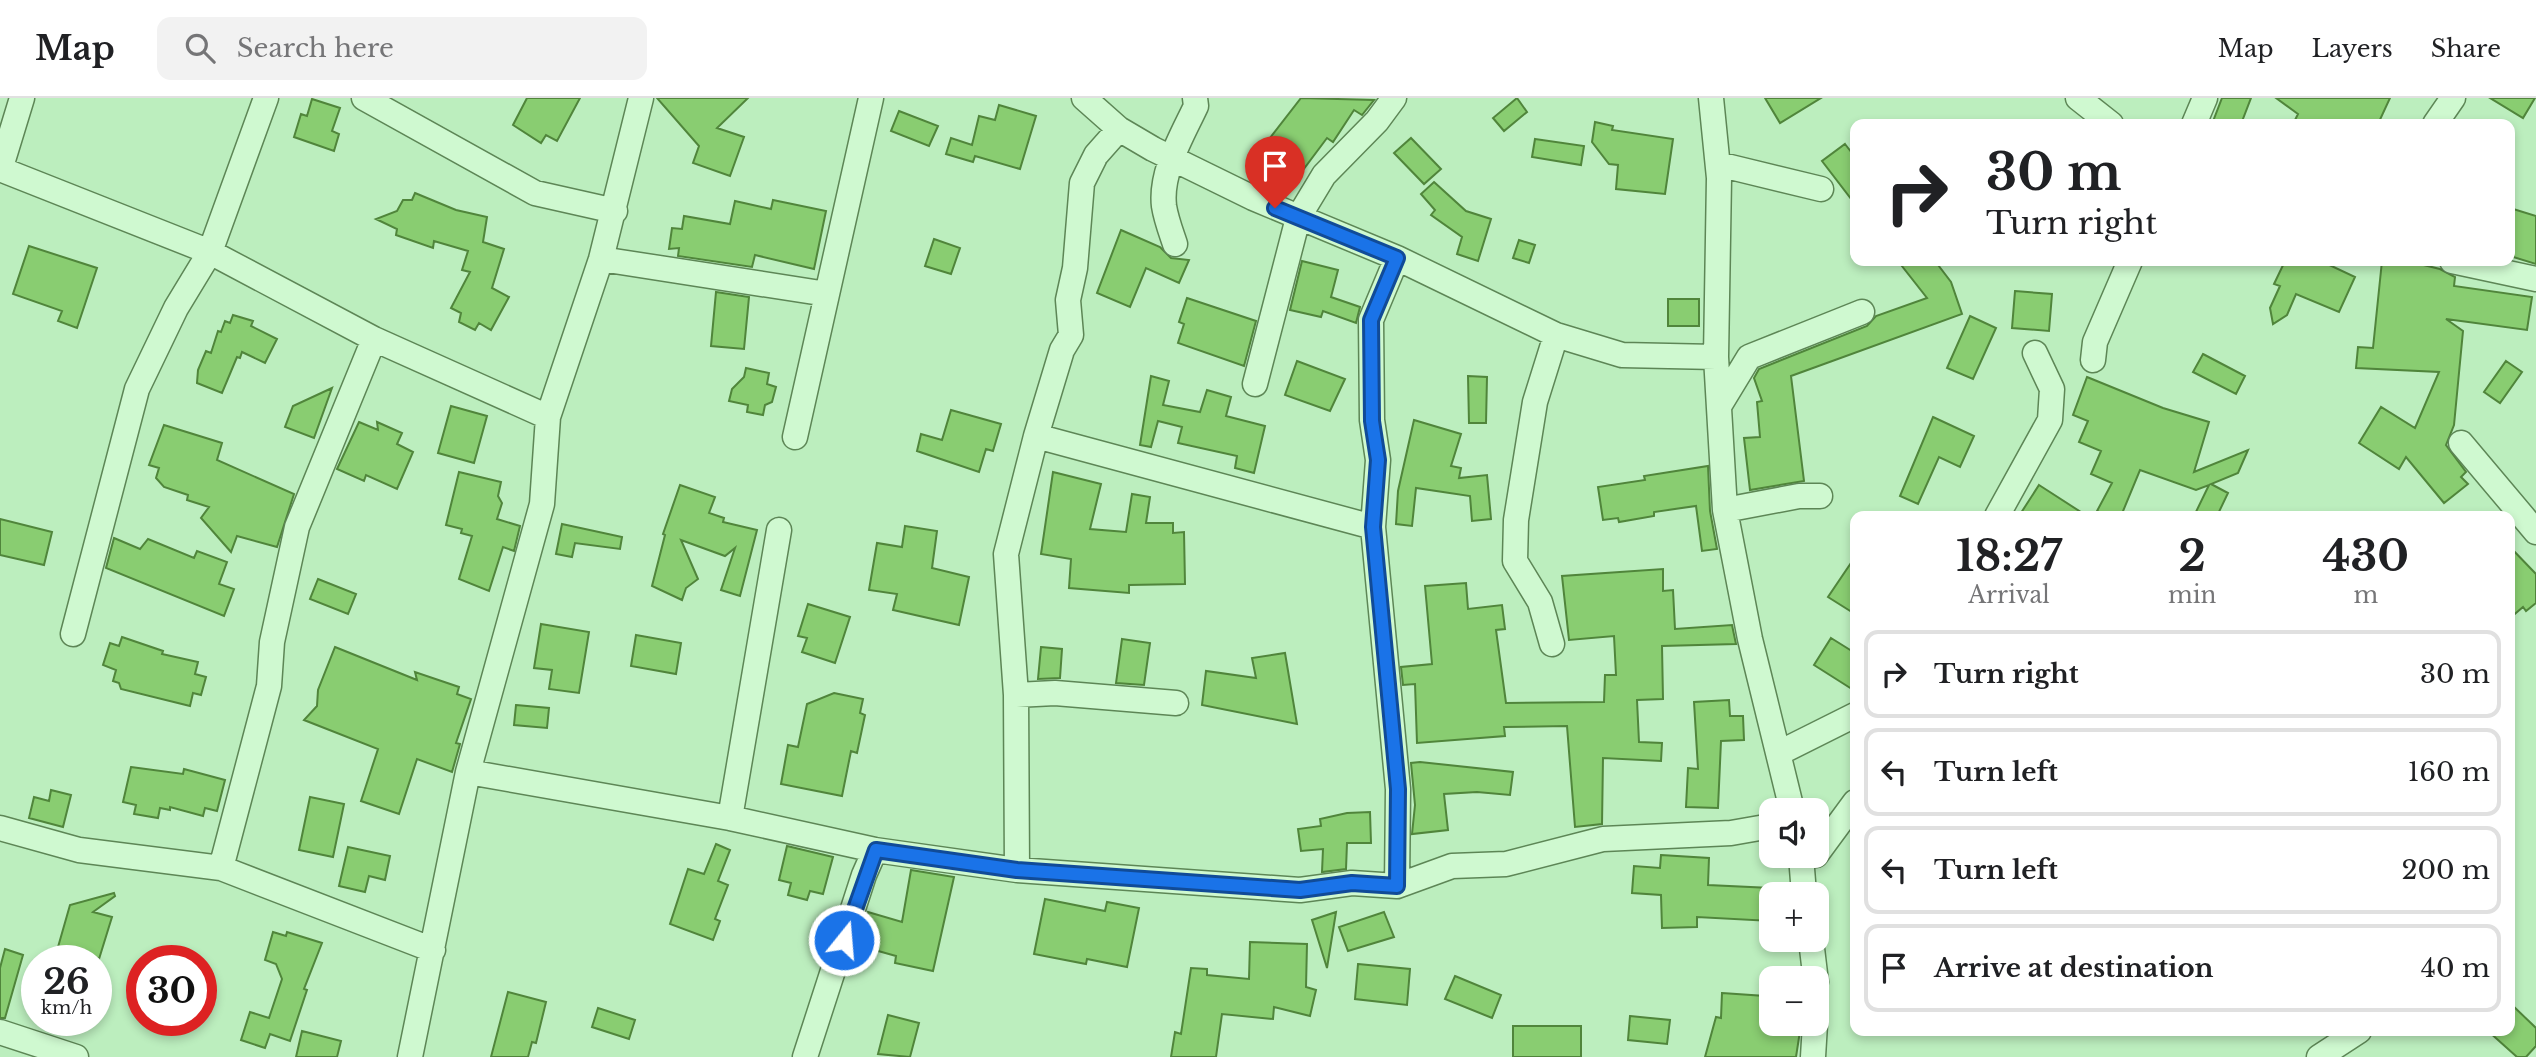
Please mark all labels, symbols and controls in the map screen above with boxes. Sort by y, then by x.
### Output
search box [157,17,647,80]
text: Map [35,28,115,69]
icon: search [181,29,219,67]
text: Search here [237,32,394,64]
text: Map [2218,34,2274,63]
text: Layers [2312,34,2393,63]
text: Share [2431,34,2501,63]
pin [1245,136,1305,208]
text: 30 m [1986,142,2121,203]
icon: arrive [1256,147,1294,185]
icon: right [1871,147,1962,238]
text: Turn right [1986,203,2157,243]
text: 18:27 [1956,530,2062,582]
text: 2 [2179,530,2206,582]
text: 430 [2323,530,2409,582]
text: Arrival [1968,581,2050,609]
text: min [2168,581,2216,609]
text: m [2353,581,2378,609]
icon: right [1875,655,1913,693]
text: Turn right [1934,658,2079,690]
text: 30 m [2420,658,2490,690]
icon: left [1875,753,1913,791]
text: Turn left [1934,756,2058,788]
text: 160 m [2408,756,2490,788]
map controls [1759,798,1829,1036]
button: sound [1759,798,1829,868]
icon: left [1875,851,1913,889]
text: Turn left [1934,854,2058,886]
text: 200 m [2401,854,2490,886]
button: + [1759,882,1829,952]
position arrow [807,903,881,977]
speed limit sign: 30 [126,945,217,1036]
icon: arrive [1875,949,1913,987]
text: Arrive at destination [1934,952,2214,984]
text: 40 m [2421,952,2490,984]
text: 26 [43,960,90,1003]
button: − [1759,966,1829,1036]
text: km/h [41,997,92,1019]

